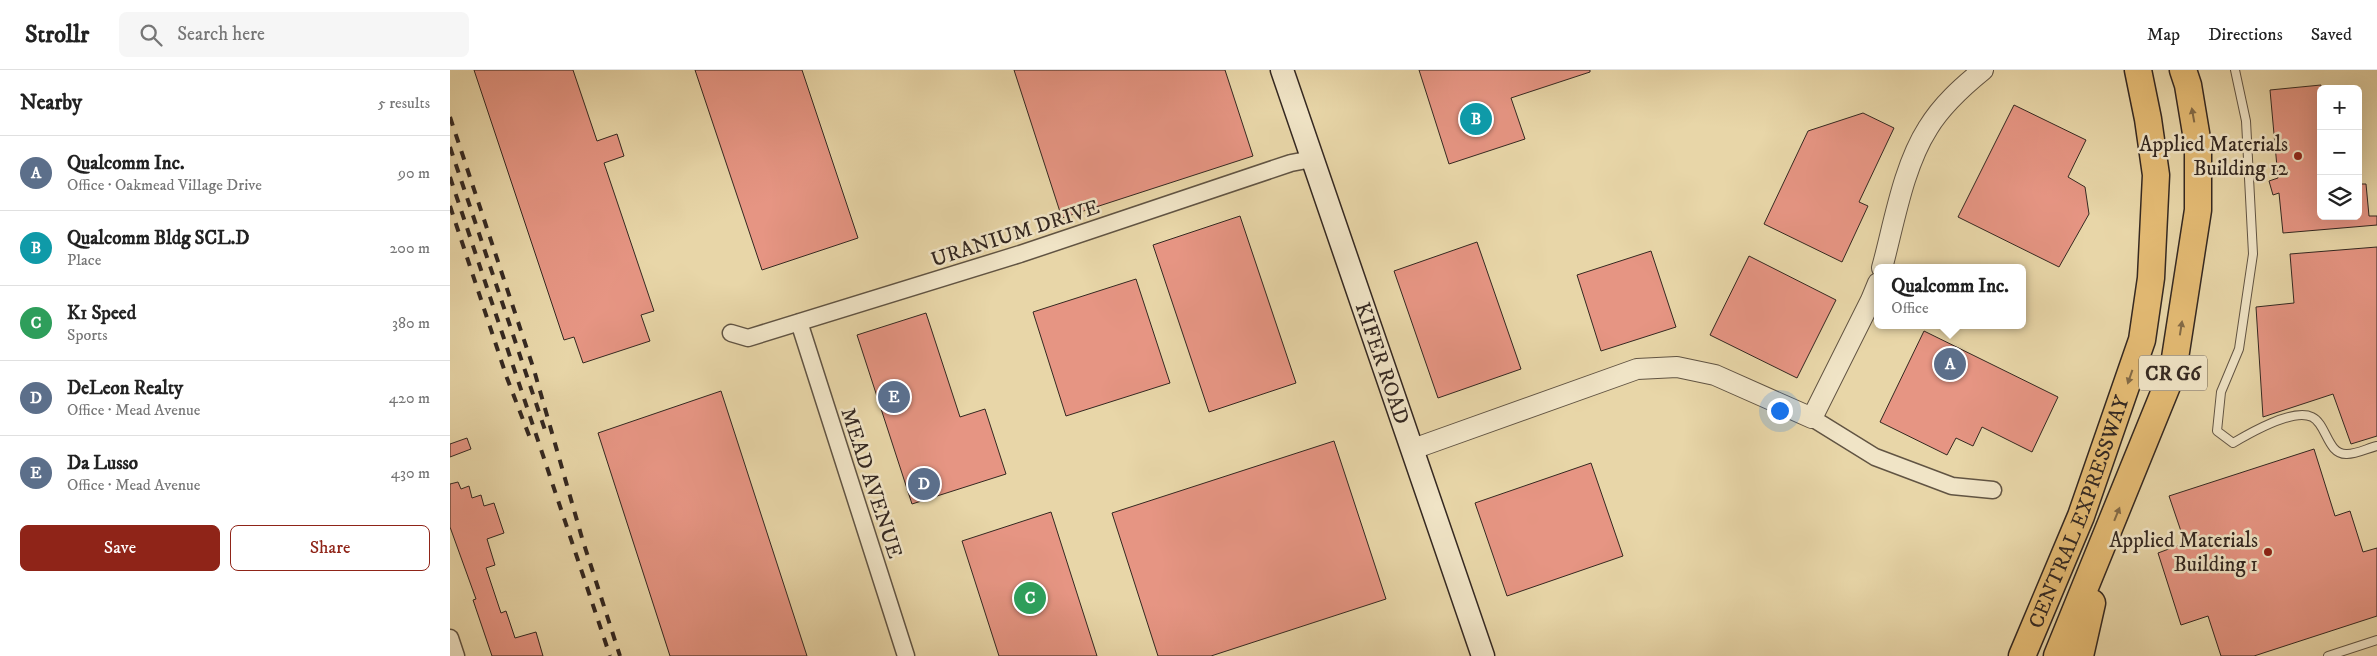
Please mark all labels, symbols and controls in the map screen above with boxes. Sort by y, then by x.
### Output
search box [119,12,469,57]
text: Strollr [25,20,89,50]
icon: search [137,21,165,49]
text: Search here [177,23,265,46]
text: Map [2147,24,2180,46]
text: Directions [2208,24,2283,46]
text: Saved [2311,24,2352,46]
map controls [2317,85,2362,220]
button: + [2317,85,2362,130]
text: Nearby [20,90,82,116]
text: 5 results [378,93,430,113]
pin: B [1460,100,1492,138]
one-way arrow [2188,107,2196,123]
button: − [2317,130,2362,175]
place label: Applied Materials Building 12 [2139,132,2289,182]
marker: Applied Materials Building 12 [2292,150,2304,162]
text: Qualcomm Inc. [67,152,184,175]
text: A [31,163,41,183]
text: 90 m [398,163,430,183]
text: Office · Oakmead Village Drive [67,175,262,195]
button: layers [2317,175,2362,220]
street label: URANIUM DRIVE [928,194,1103,273]
text: Qualcomm Bldg SCL.D [67,227,249,250]
text: B [31,238,41,258]
text: 200 m [389,238,430,258]
text: Place [67,250,101,270]
popup [1874,264,2026,329]
text: Qualcomm Inc. [1891,275,2009,298]
text: Office [1891,298,1929,318]
street label: KIFER ROAD [1349,299,1415,428]
text: K1 Speed [67,302,136,325]
text: C [31,313,41,333]
text: 380 m [392,313,430,333]
one-way arrow [2177,320,2185,336]
text: Sports [67,325,108,345]
pin: A [1934,345,1966,383]
road number: CR G6 [2139,356,2207,390]
one-way arrow [2125,370,2133,385]
text: DeLeon Realty [67,377,183,400]
pin: E [878,378,910,416]
text: D [30,388,42,408]
text: 420 m [389,388,430,408]
street label: CENTRAL EXPRESSWAY [2023,392,2136,632]
your location [1767,398,1793,424]
text: Office · Mead Avenue [67,400,200,420]
street label: MEAD AVENUE [834,405,908,562]
text: Da Lusso [67,452,138,475]
text: E [30,463,42,483]
text: 430 m [391,463,430,483]
pin: D [908,465,940,503]
text: Office · Mead Avenue [67,475,200,495]
one-way arrow [2113,506,2121,521]
button: Save [20,525,220,571]
button: Share [230,525,430,571]
place label: Applied Materials Building 1 [2109,528,2258,578]
marker: Applied Materials Building 1 [2262,546,2274,558]
pin: C [1014,579,1046,617]

